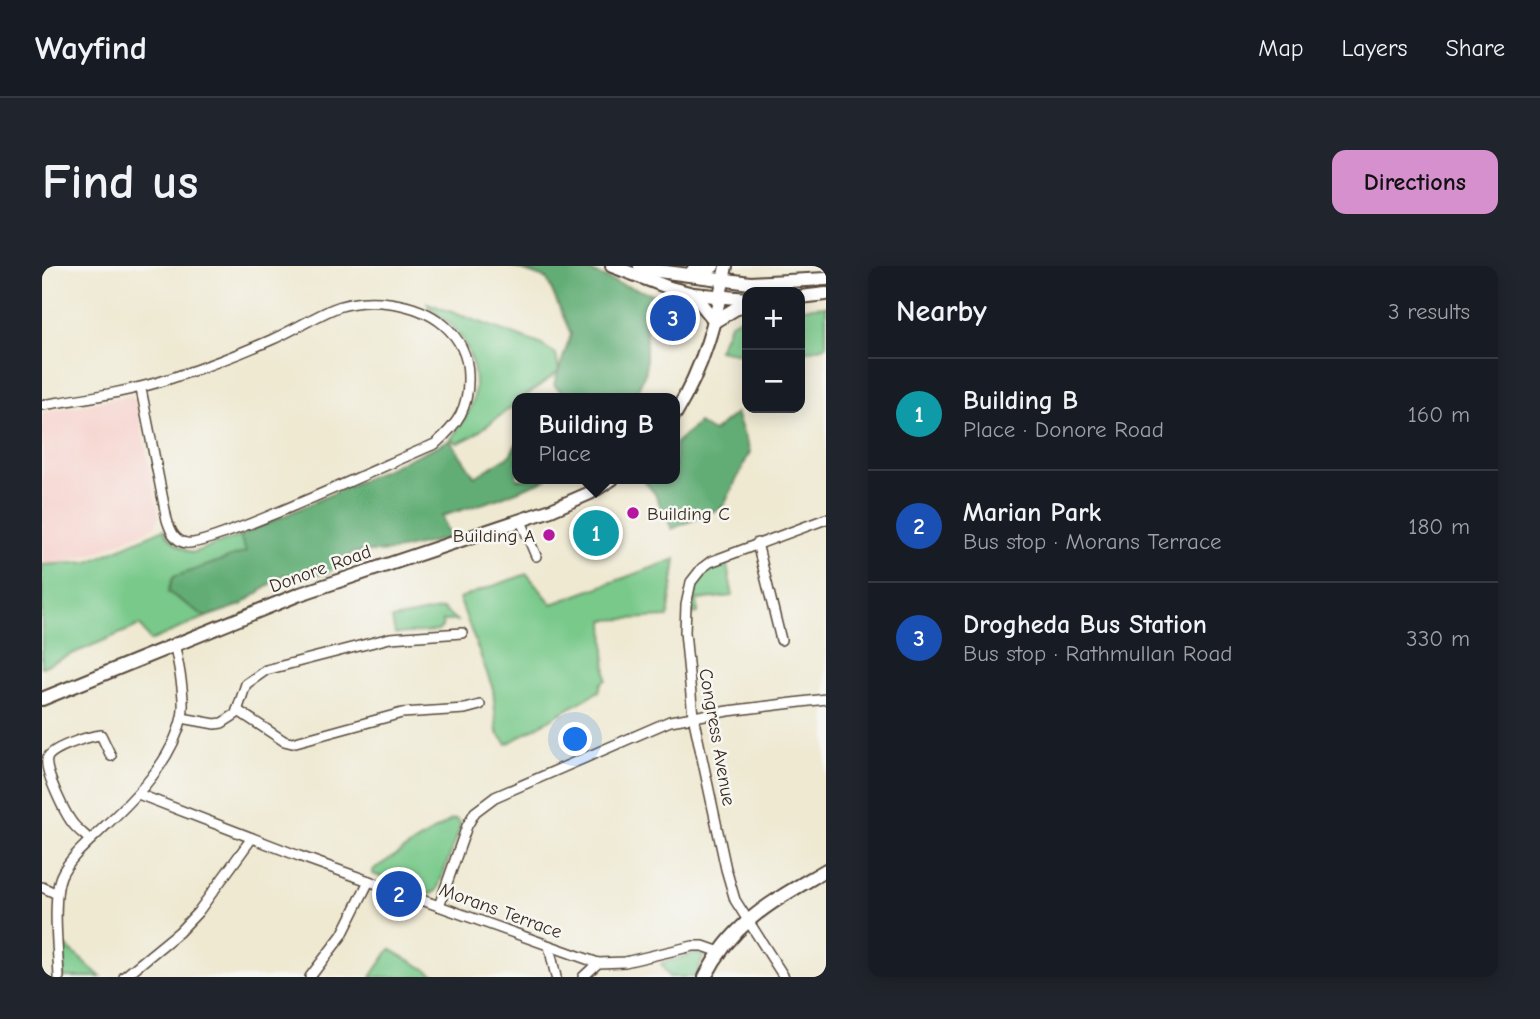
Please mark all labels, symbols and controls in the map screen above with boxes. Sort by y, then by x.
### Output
text: Wayfind [35,29,147,67]
text: Map [1258,34,1304,62]
text: Layers [1342,34,1407,62]
text: Share [1445,34,1505,62]
button: Directions [1332,150,1498,214]
text: Find us [42,154,198,210]
map controls [742,287,805,413]
button: + [742,287,805,350]
pin: 3 [650,292,696,344]
text: Nearby [896,294,987,329]
text: 3 results [1388,298,1470,325]
button: − [742,350,805,413]
text: Building B [963,386,1078,416]
popup [512,393,680,484]
text: 1 [914,401,924,428]
text: 160 m [1408,401,1470,428]
text: Building B [538,410,654,440]
text: Place · Donore Road [963,416,1164,443]
text: Place [538,440,591,467]
text: Marian Park [963,498,1101,528]
place label: Building C [647,503,730,525]
marker: Building C [625,505,641,521]
pin: 1 [573,507,619,559]
text: 2 [913,513,925,540]
text: 180 m [1408,513,1470,540]
place label: Building A [453,525,535,547]
marker: Building A [541,527,557,543]
text: Bus stop · Morans Terrace [963,528,1222,555]
street label: Donore Road [266,540,374,598]
text: Drogheda Bus Station [963,610,1207,640]
text: 3 [913,625,925,652]
text: 330 m [1406,625,1470,652]
text: Bus stop · Rathmullan Road [963,640,1233,667]
street label: Congress Avenue [694,667,740,808]
your location [558,722,592,756]
pin: 2 [376,868,422,920]
street label: Morans Terrace [436,879,565,943]

